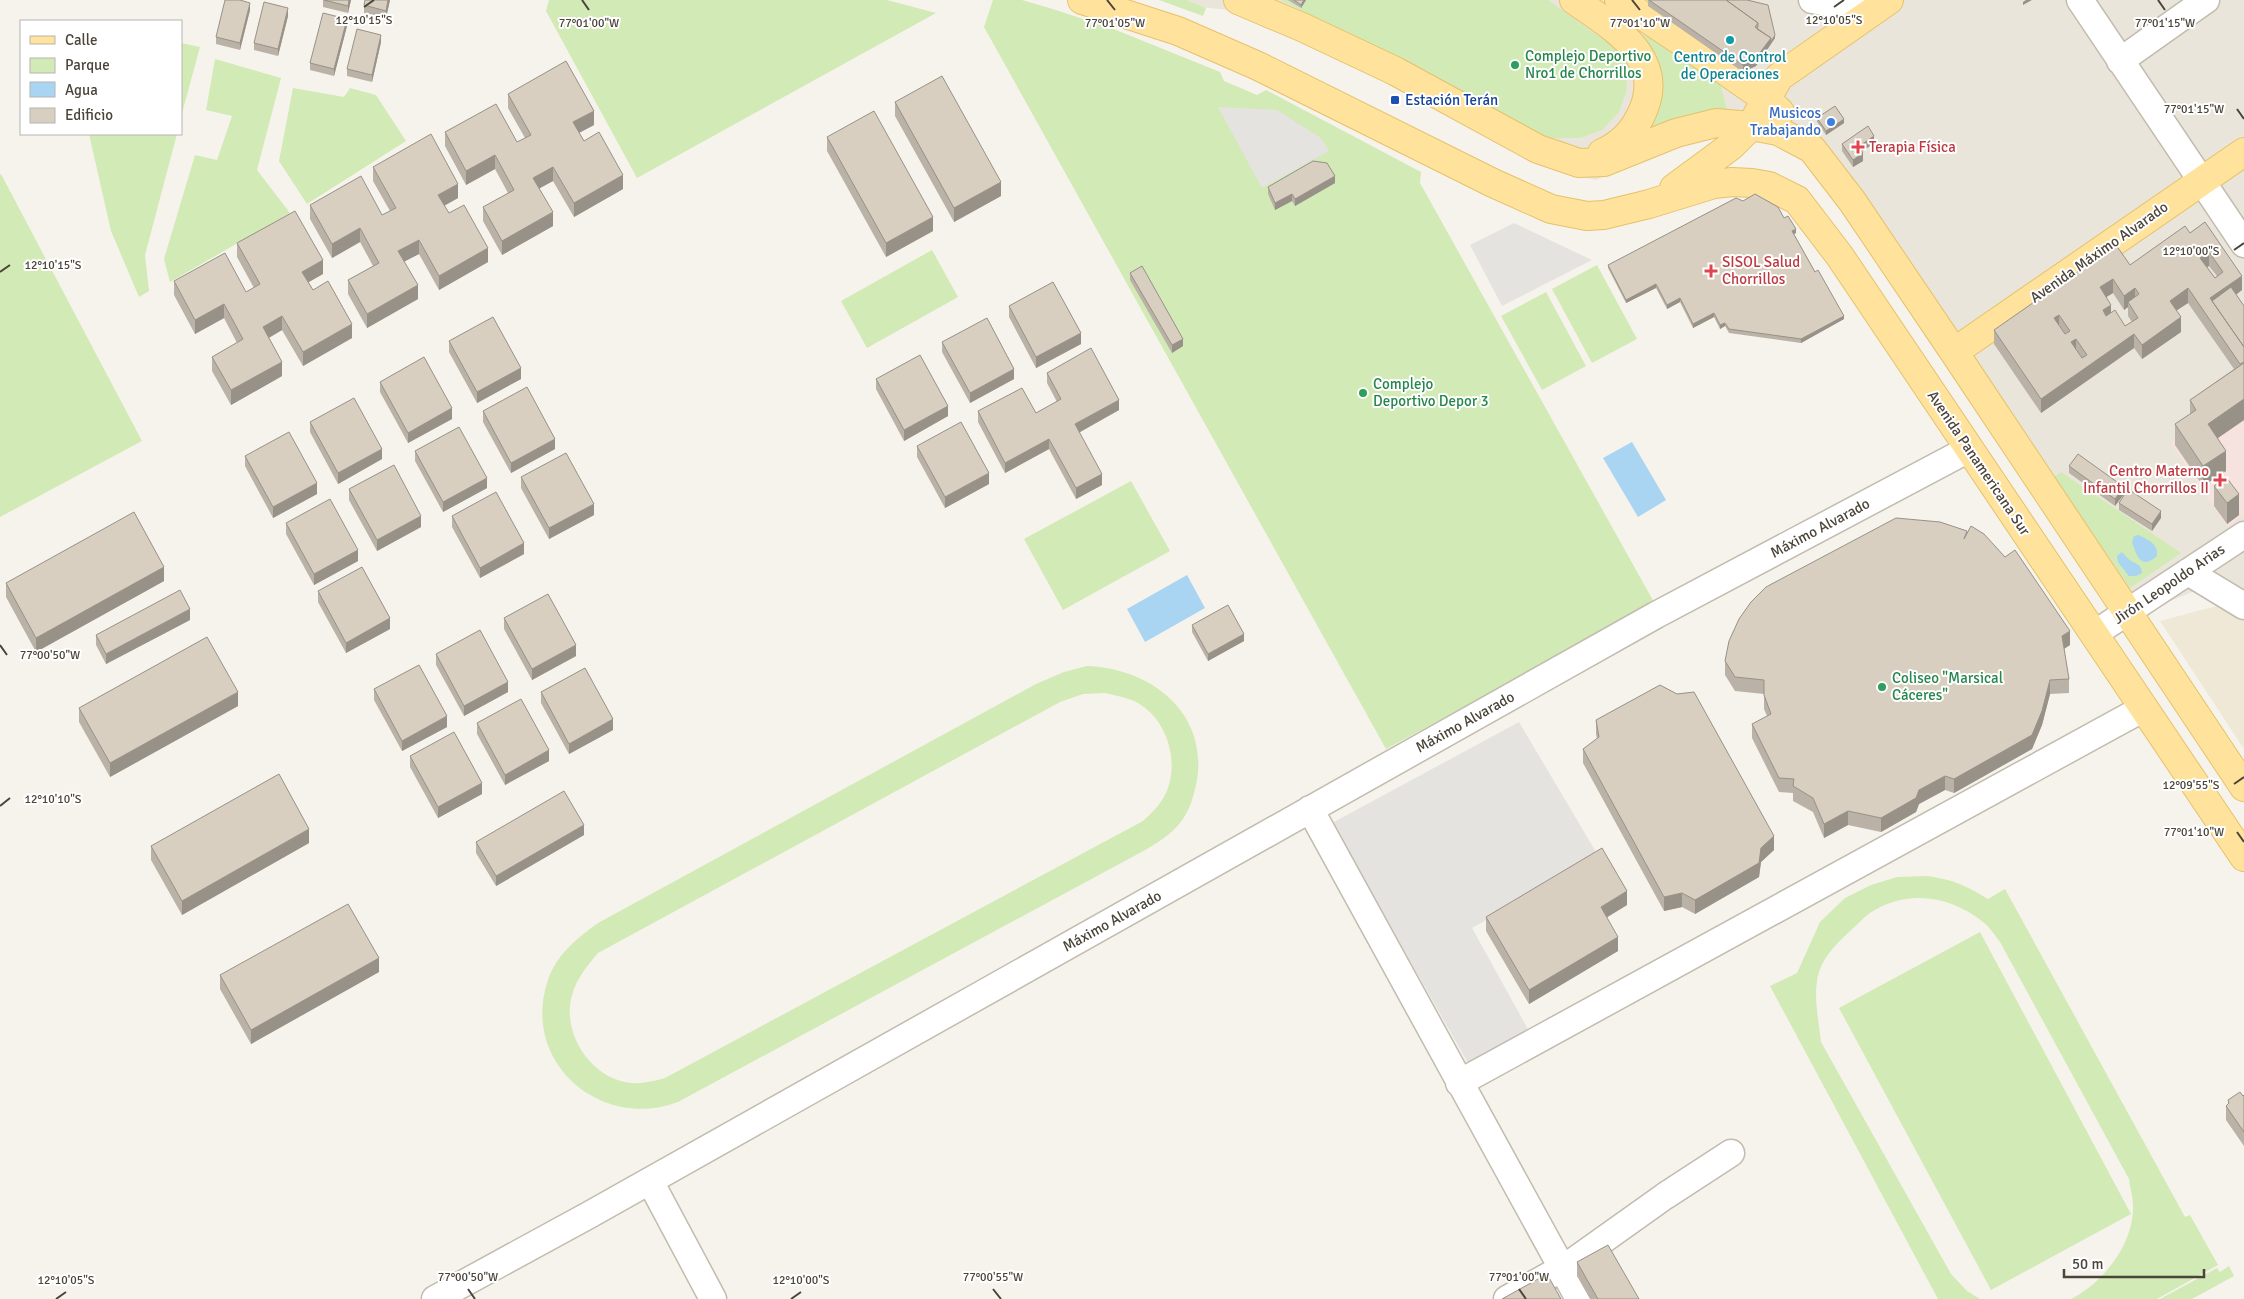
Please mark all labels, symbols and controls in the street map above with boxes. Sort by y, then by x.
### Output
text: 12°10'15"S [335,13,393,28]
text: 12°10'05"S [1805,13,1863,28]
text: 77°01'00"W [559,16,619,31]
text: 77°01'05"W [1085,16,1145,31]
text: 77°01'10"W [1610,16,1670,31]
text: 77°01'15"W [2135,16,2195,31]
legend [20,20,182,135]
text: Calle [65,31,98,49]
marker: Centro de Control de Operaciones [1724,34,1736,46]
place label: Complejo Deportivo Nro1 de Chorrillos [1525,47,1651,82]
place label: Centro de Control de Operaciones [1674,48,1786,83]
text: Parque [65,56,110,74]
marker: Complejo Deportivo Nro1 de Chorrillos [1509,59,1521,71]
text: Agua [65,81,98,99]
place label: Estación Terán [1405,91,1498,109]
marker: Estación Terán [1389,94,1401,106]
text: 77°01'15"W [2164,102,2224,117]
place label: Musicos Trabajando [1750,104,1821,139]
text: Edificio [65,106,113,124]
marker: Musicos Trabajando [1825,116,1837,128]
place label: Terapia Física [1869,138,1956,156]
marker: Terapia Física [1851,140,1865,154]
street label: Avenida Máximo Alvarado [2027,197,2172,307]
text: 12°10'00"S [2162,244,2220,259]
place label: SISOL Salud Chorrillos [1722,253,1800,288]
text: 12°10'15"S [24,258,82,273]
marker: SISOL Salud Chorrillos [1704,264,1718,278]
place label: Complejo Deportivo Depor 3 [1373,375,1489,410]
marker: Complejo Deportivo Depor 3 [1357,387,1369,399]
street label: Avenida Panamericana Sur [1924,387,2035,539]
place label: Centro Materno Infantil Chorrillos II [2083,462,2209,497]
marker: Centro Materno Infantil Chorrillos II [2213,473,2227,487]
street label: Máximo Alvarado [1767,494,1873,562]
street label: Jirón Leopoldo Arias [2110,540,2228,628]
text: 77°00'50"W [20,648,80,663]
place label: Coliseo "Marsical Cáceres" [1892,669,2003,704]
marker: Coliseo "Marsical Cáceres" [1876,681,1888,693]
street label: Máximo Alvarado [1412,687,1518,757]
text: 12°09'55"S [2162,778,2220,793]
text: 12°10'10"S [24,792,82,807]
text: 77°01'10"W [2164,825,2224,840]
street label: Máximo Alvarado [1059,886,1165,956]
scale bar [2064,1246,2204,1278]
text: 50 m [2072,1255,2103,1273]
text: 77°00'50"W [438,1270,498,1285]
text: 77°00'55"W [963,1270,1023,1285]
text: 77°01'00"W [1489,1270,1549,1285]
text: 12°10'05"S [37,1273,95,1288]
text: 12°10'00"S [772,1273,830,1288]

